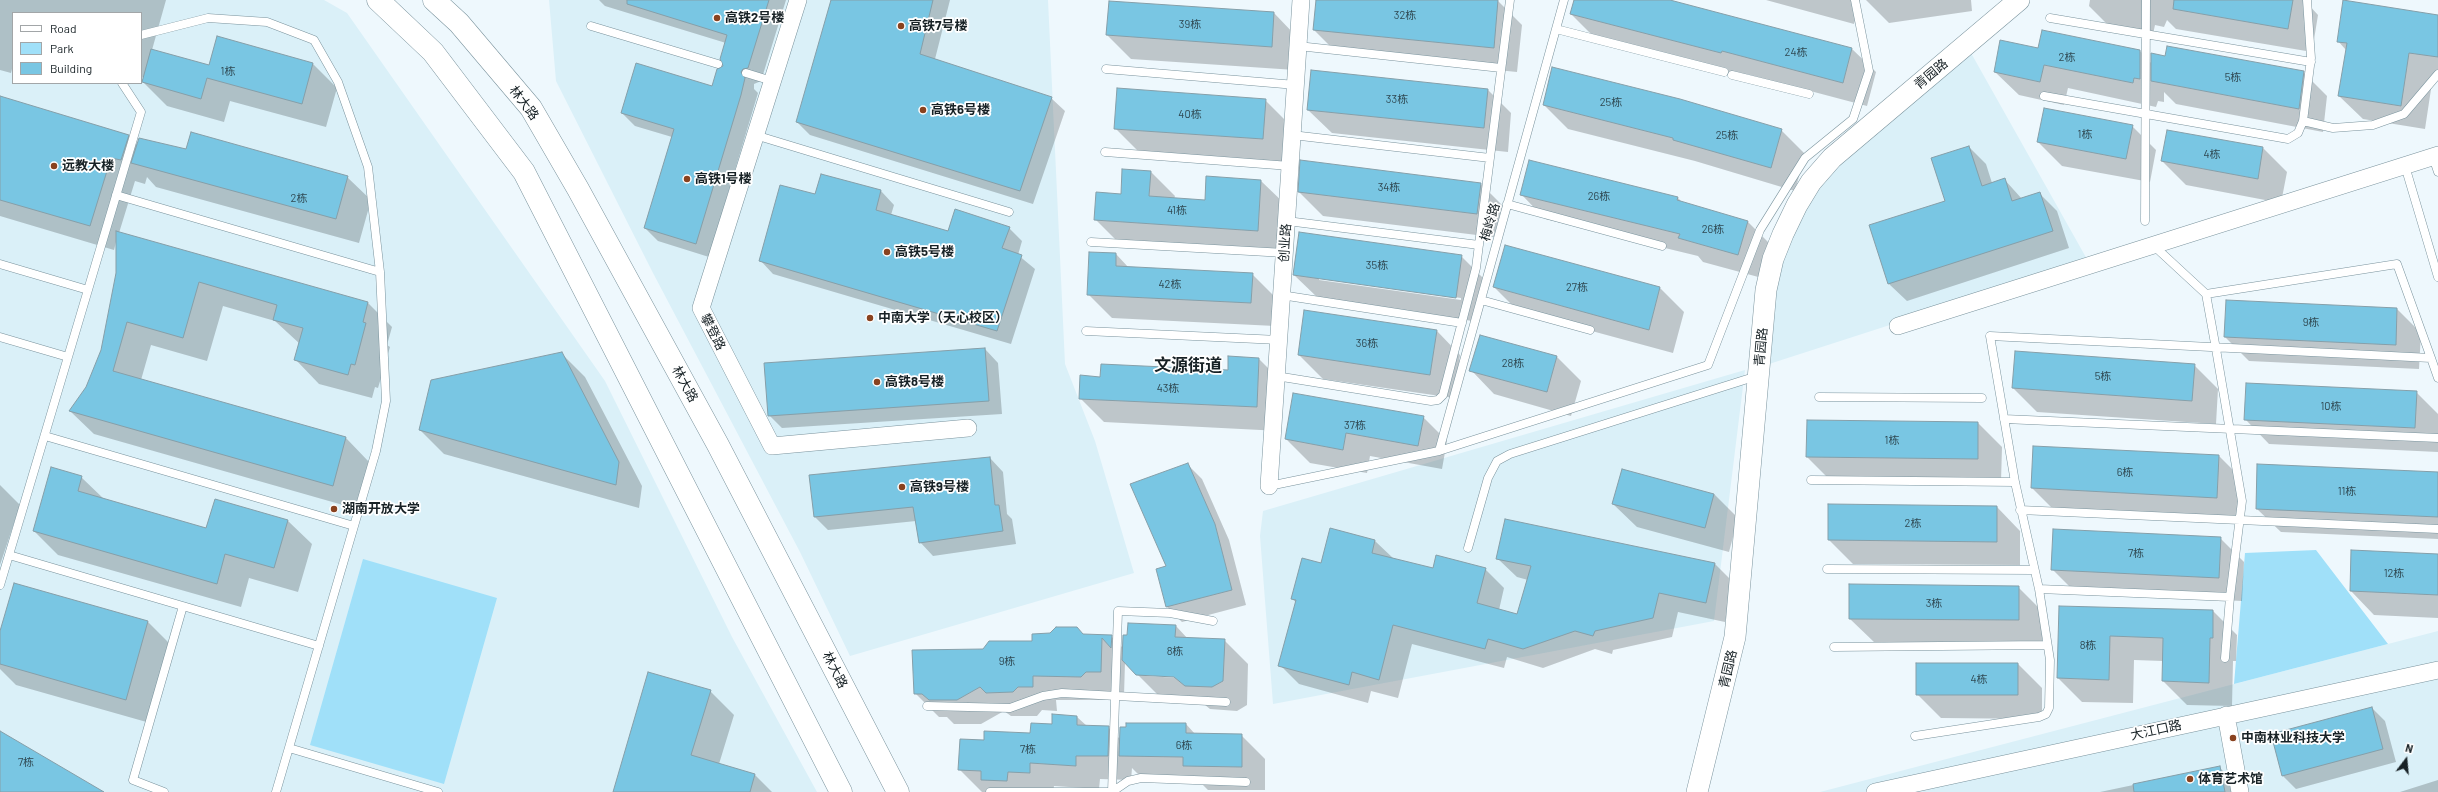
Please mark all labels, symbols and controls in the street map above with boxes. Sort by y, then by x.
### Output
house number: 32栋 [1394,8,1416,22]
place label: 高铁2号楼 [725,10,784,26]
legend [12,12,142,84]
marker: 高铁2号楼 [712,13,722,23]
house number: 39栋 [1179,17,1201,31]
place label: 高铁7号楼 [909,18,967,34]
text: Road [50,21,77,35]
marker: 高铁7号楼 [896,21,906,31]
text: Park [50,41,74,55]
house number: 24栋 [1785,45,1807,59]
house number: 2栋 [2059,50,2075,64]
street label: 青园路 [1911,55,1951,93]
text: Building [50,61,92,75]
house number: 1栋 [221,64,235,78]
house number: 5栋 [2225,70,2241,84]
street label: 林大路 [506,83,542,123]
house number: 33栋 [1386,92,1408,106]
house number: 25栋 [1600,95,1622,109]
place label: 高铁6号楼 [931,102,990,118]
marker: 高铁6号楼 [918,105,928,115]
house number: 40栋 [1178,107,1202,121]
house number: 1栋 [2078,127,2092,141]
house number: 25栋 [1716,128,1738,142]
house number: 4栋 [2203,147,2221,161]
place label: 远教大楼 [62,158,114,174]
marker: 远教大楼 [49,161,59,171]
place label: 高铁1号楼 [695,171,752,187]
marker: 高铁1号楼 [682,174,692,184]
house number: 34栋 [1378,180,1400,194]
house number: 26栋 [1588,189,1610,203]
house number: 2栋 [291,191,307,205]
street label: 梅岭路 [1477,201,1503,243]
house number: 41栋 [1167,203,1187,217]
house number: 26栋 [1702,222,1724,236]
street label: 创业路 [1276,223,1294,263]
place label: 高铁5号楼 [895,244,954,260]
marker: 高铁5号楼 [882,247,892,257]
house number: 35栋 [1366,258,1388,272]
house number: 42栋 [1159,277,1181,291]
house number: 27栋 [1566,280,1588,294]
place label: 中南大学（天心校区） [878,310,1008,326]
street label: 攀登路 [697,311,729,353]
marker: 中南大学（天心校区） [865,313,875,323]
house number: 9栋 [2303,315,2319,329]
street label: 青园路 [1752,327,1770,367]
house number: 36栋 [1356,336,1378,350]
district label: 文源街道 [1154,355,1222,375]
house number: 28栋 [1502,356,1524,370]
street label: 林大路 [669,363,701,405]
house number: 5栋 [2095,369,2111,383]
place label: 高铁8号楼 [885,374,944,390]
marker: 高铁8号楼 [872,377,882,387]
house number: 43栋 [1157,381,1179,395]
house number: 10栋 [2320,399,2342,413]
house number: 37栋 [1344,418,1366,432]
house number: 1栋 [1885,433,1899,447]
house number: 6栋 [2117,465,2133,479]
place label: 高铁9号楼 [910,479,969,495]
marker: 高铁9号楼 [897,482,907,492]
house number: 11栋 [2338,484,2356,498]
place label: 湖南开放大学 [342,501,420,517]
marker: 湖南开放大学 [329,504,339,514]
house number: 2栋 [1905,516,1921,530]
house number: 7栋 [2128,546,2144,560]
house number: 12栋 [2384,566,2404,580]
house number: 3栋 [1926,596,1942,610]
house number: 8栋 [2080,638,2096,652]
house number: 8栋 [1167,644,1183,658]
street label: 青园路 [1716,648,1740,690]
street label: 林大路 [819,649,851,691]
house number: 9栋 [999,654,1015,668]
house number: 4栋 [1970,672,1988,686]
street label: 大江口路 [2129,717,2183,743]
place label: 中南林业科技大学 [2241,730,2345,746]
marker: 中南林业科技大学 [2228,733,2238,743]
house number: 6栋 [1176,738,1192,752]
north arrow [2386,740,2426,780]
text: N [2404,741,2415,755]
house number: 7栋 [1020,742,1036,756]
house number: 7栋 [18,755,34,769]
place label: 体育艺术馆 [2198,771,2263,787]
marker: 体育艺术馆 [2185,774,2195,784]

